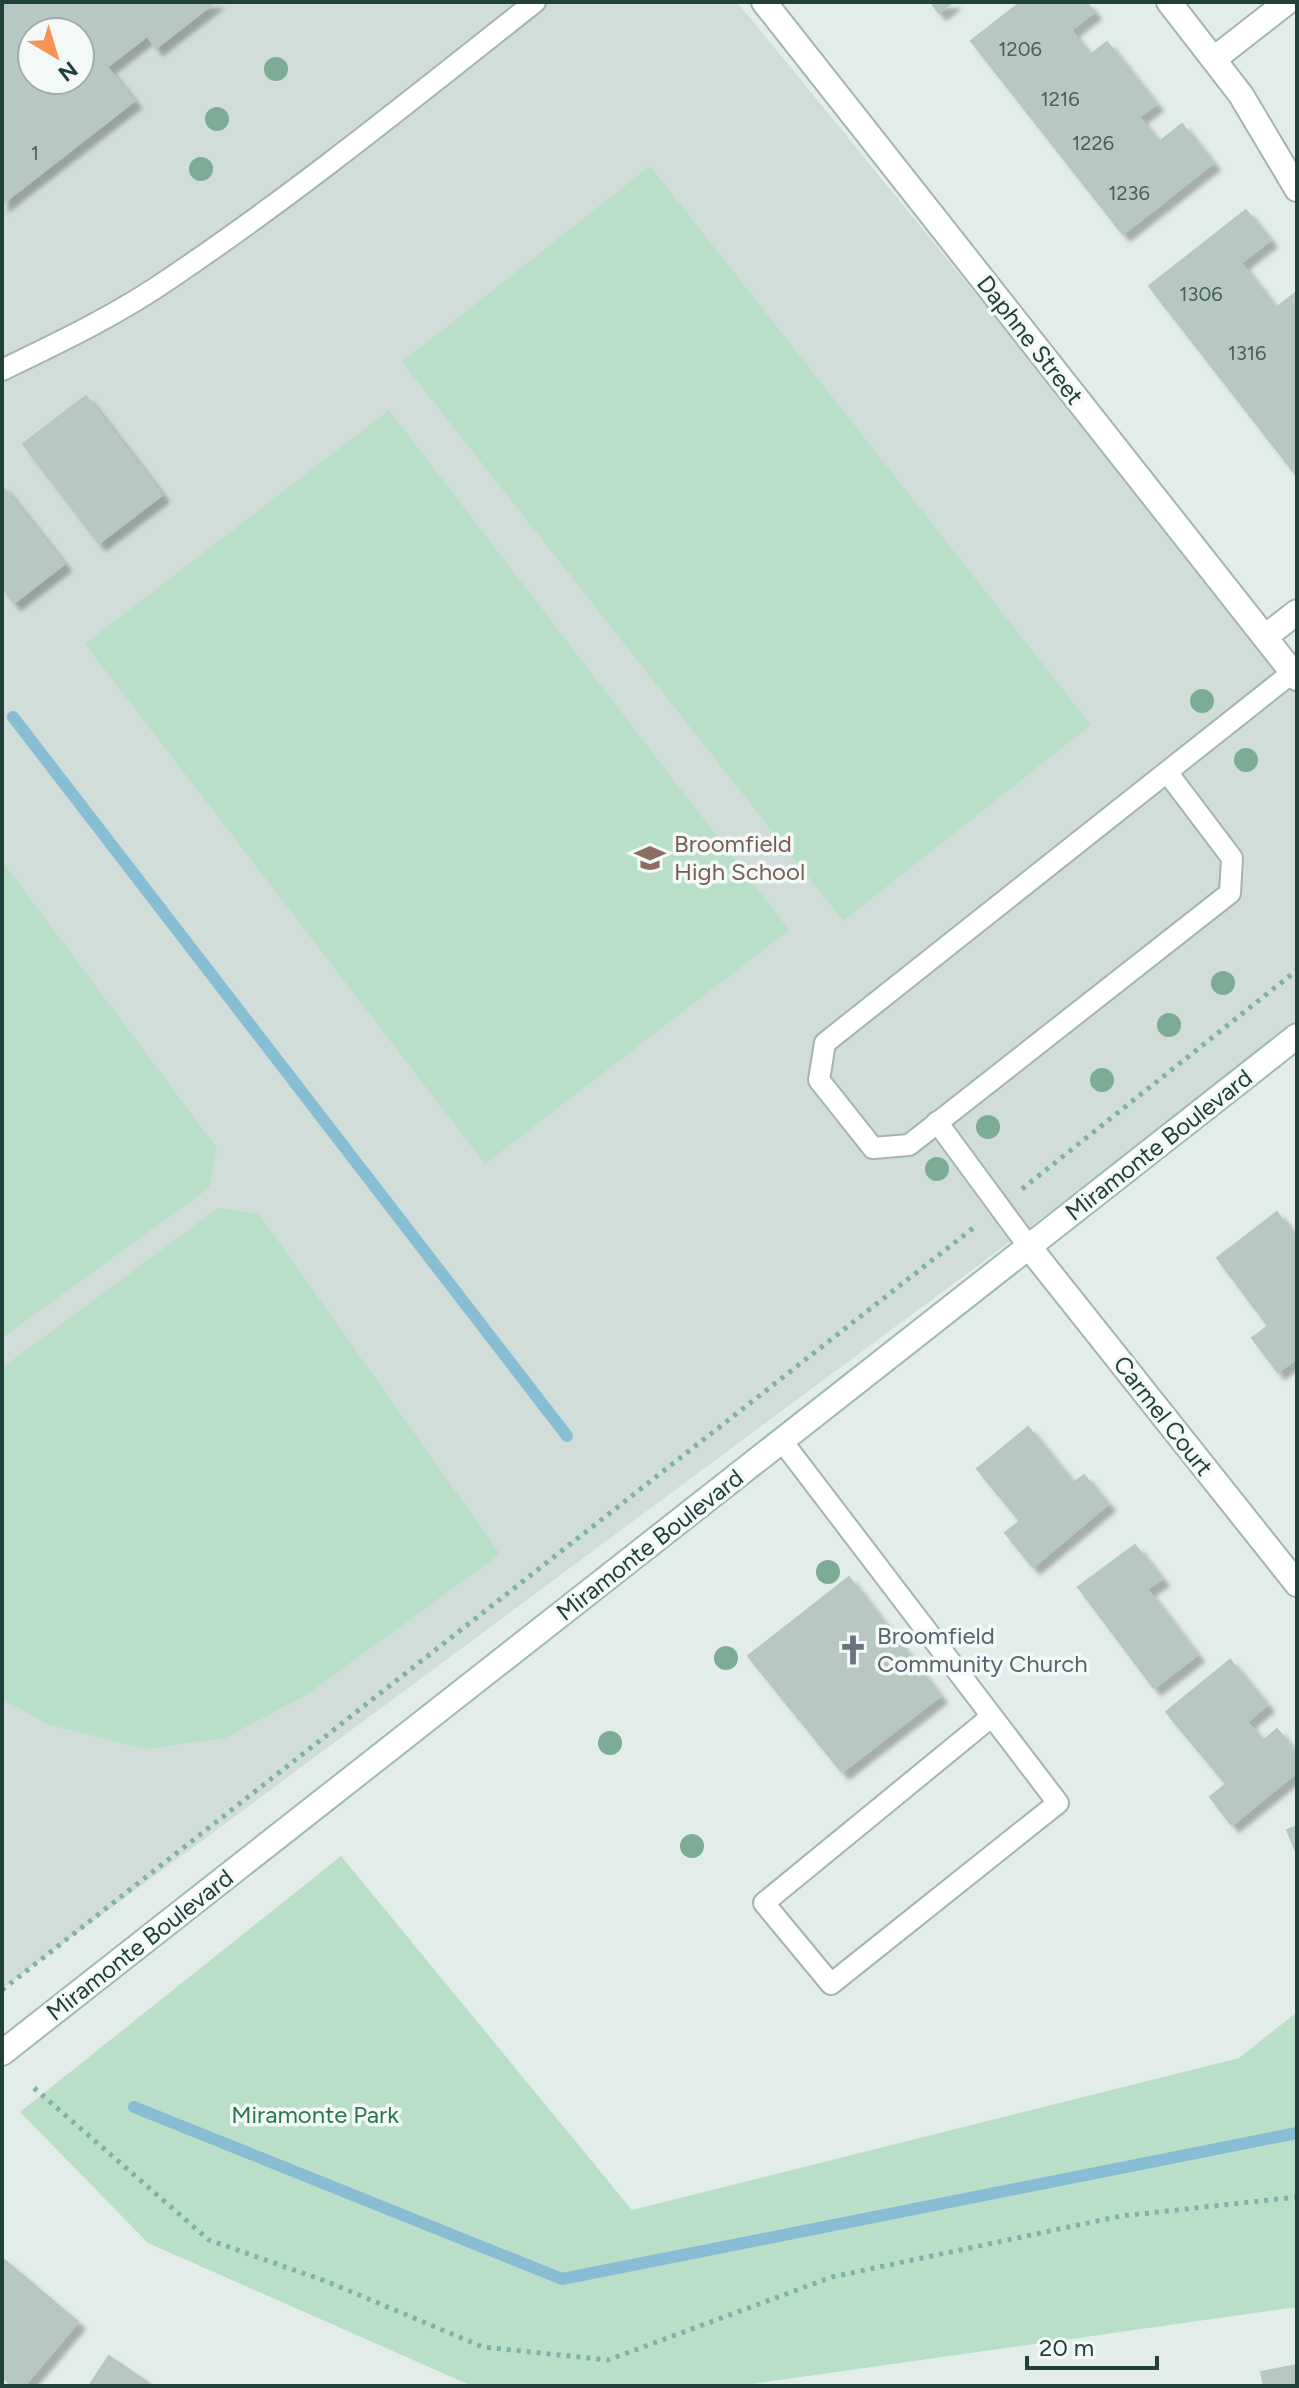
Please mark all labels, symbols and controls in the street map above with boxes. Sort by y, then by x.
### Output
north arrow [16,16,96,96]
house number: 1206 [998,37,1042,61]
text: N [53,55,83,87]
house number: 1216 [1040,87,1080,111]
house number: 1226 [1072,131,1114,155]
house number: 1 [31,141,39,165]
house number: 1236 [1108,181,1150,205]
street label: Daphne Street [971,269,1090,410]
house number: 1306 [1179,282,1223,306]
house number: 1316 [1228,341,1266,365]
place label: Broomfield High School [674,829,805,886]
school or university icon: Broomfield High School [633,841,667,875]
street label: Miramonte Boulevard [1060,1063,1258,1226]
street label: Carmel Court [1108,1350,1219,1481]
street label: Miramonte Boulevard [551,1463,749,1626]
place label: Broomfield Community Church [877,1621,1088,1678]
church icon: Broomfield Community Church [836,1633,870,1667]
street label: Miramonte Boulevard [41,1863,239,2026]
park label: Miramonte Park [231,2100,399,2129]
scale bar [1027,2320,1157,2370]
text: 20 m [1039,2333,1094,2362]

